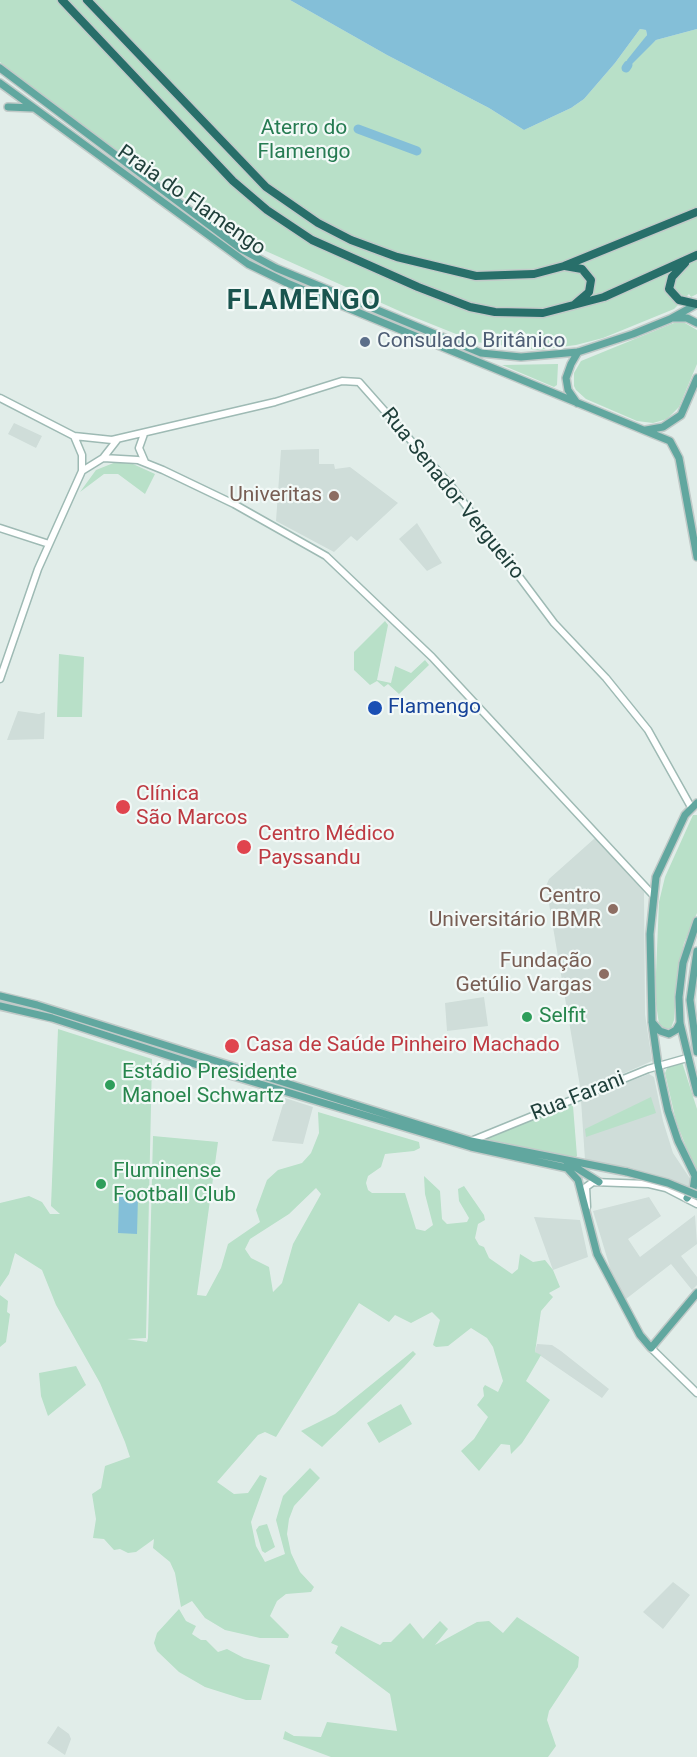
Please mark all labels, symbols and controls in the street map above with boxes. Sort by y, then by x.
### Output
park label: Aterro do Flamengo [257,116,351,166]
street label: Praia do Flamengo [112,140,270,262]
district label: FLAMENGO [227,286,381,318]
place label: Consulado Britânico [377,329,565,355]
marker: Consulado Britânico [358,335,372,349]
street label: Rua Senador Vergueiro [375,403,529,585]
place label: Univeritas [229,483,322,509]
marker: Univeritas [327,489,341,503]
place label: Flamengo [388,695,481,721]
marker: Flamengo [366,699,384,717]
place label: Clínica São Marcos [136,782,248,832]
marker: Clínica São Marcos [114,798,132,816]
place label: Centro Médico Payssandu [258,822,395,872]
marker: Centro Médico Payssandu [235,838,253,856]
place label: Centro Universitário IBMR [429,884,601,934]
marker: Centro Universitário IBMR [606,902,620,916]
place label: Fundação Getúlio Vargas [455,949,592,999]
marker: Fundação Getúlio Vargas [597,967,611,981]
place label: Selfit [539,1004,586,1030]
marker: Selfit [520,1010,534,1024]
place label: Casa de Saúde Pinheiro Machado [246,1033,560,1059]
marker: Casa de Saúde Pinheiro Machado [223,1037,241,1055]
place label: Estádio Presidente Manoel Schwartz [122,1060,297,1110]
street label: Rua Farani [528,1067,628,1127]
marker: Estádio Presidente Manoel Schwartz [103,1078,117,1092]
place label: Fluminense Football Club [113,1159,236,1209]
marker: Fluminense Football Club [94,1177,108,1191]

